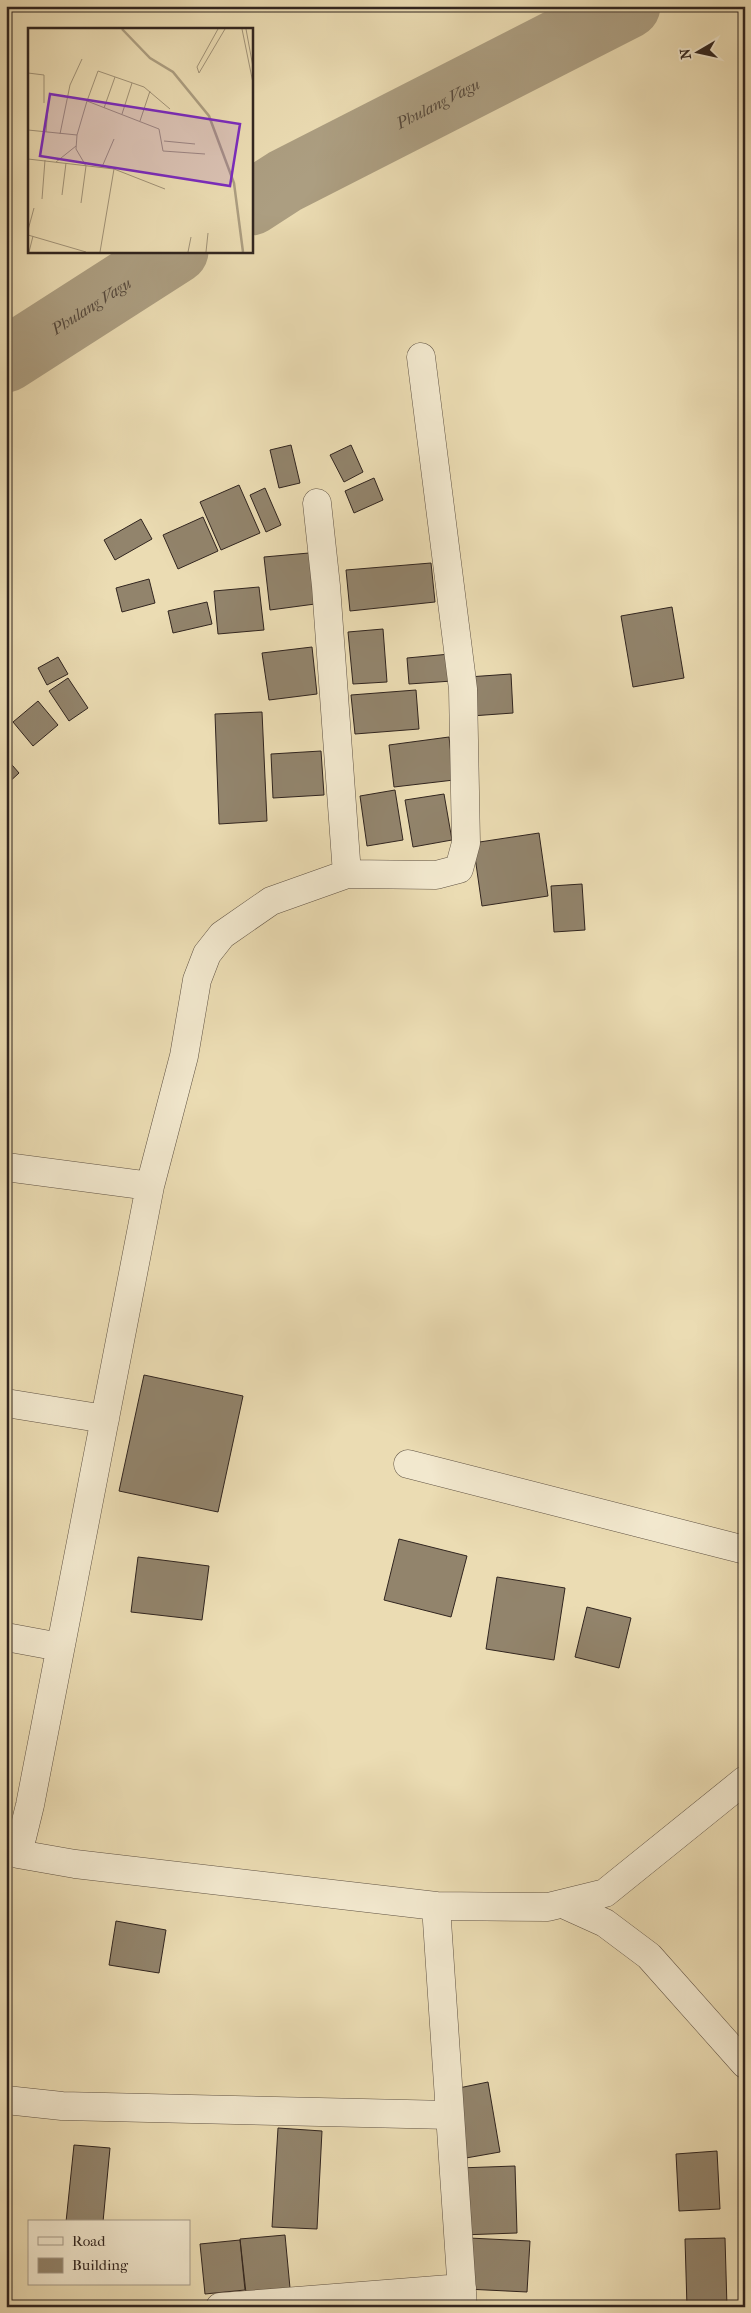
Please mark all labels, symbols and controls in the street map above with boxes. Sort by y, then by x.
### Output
inset map [28,28,252,252]
north arrow [674,28,724,78]
text: N [676,47,695,61]
water label: Phulang Vagu [392,74,483,133]
water label: Phulang Vagu [47,273,135,339]
legend [28,2220,190,2286]
text: Road [72,2232,106,2250]
text: Building [72,2256,129,2274]

